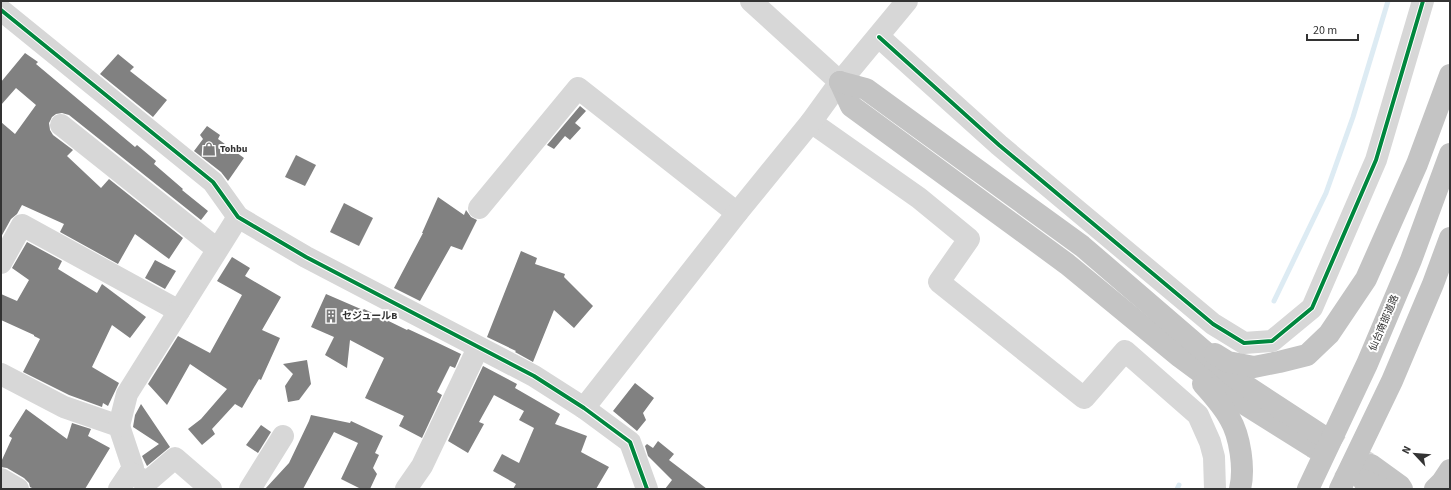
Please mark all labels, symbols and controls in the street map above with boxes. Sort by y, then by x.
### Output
scale bar [1307,16,1358,42]
text: 20 m [1313,22,1337,39]
shop icon: Tohbu [201,141,217,157]
place label: Tohbu [220,142,248,156]
street label: 仙台南部道路 [1366,293,1402,353]
building icon: セジュールB [323,308,339,324]
place label: セジュールB [342,309,397,323]
north arrow [1395,434,1435,474]
text: N [1398,443,1415,456]

